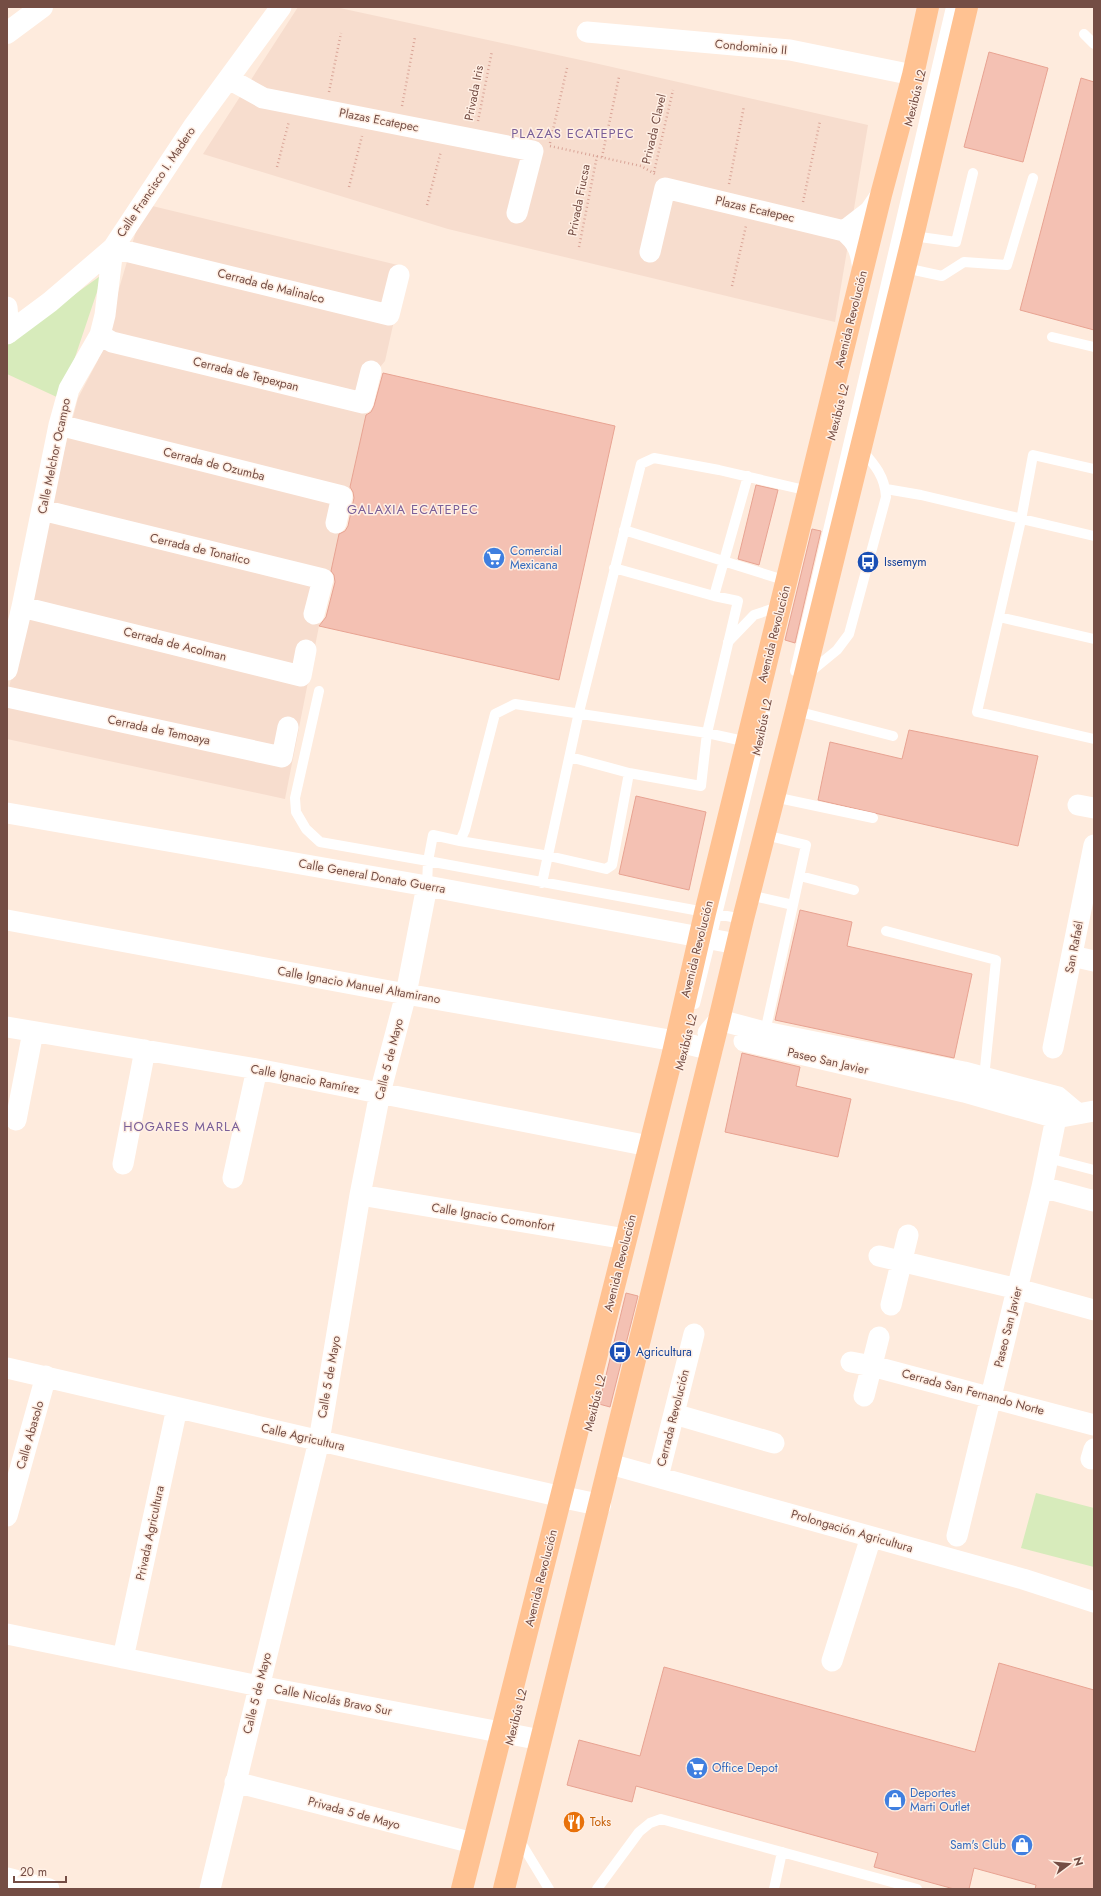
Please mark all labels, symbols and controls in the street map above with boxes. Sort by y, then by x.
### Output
street label: Condominio II [714,35,788,59]
street label: Privada Iris [460,64,488,122]
street label: Mexibús L2 [899,68,931,128]
street label: Privada Clavel [637,92,671,166]
street label: Plazas Ecatepec [338,103,421,137]
street label: Calle Francisco I. Madero [112,123,200,241]
district label: PLAZAS ECATEPEC [511,124,635,143]
street label: Privada Fiucsa [563,162,595,237]
street label: Plazas Ecatepec [714,191,797,227]
street label: Cerrada de Malinalco [216,264,327,308]
street label: Avenida Revolución [830,269,872,369]
street label: Cerrada de Tepexpan [191,352,301,396]
street label: Mexibús L2 [822,382,854,442]
street label: Calle Melchor Ocampo [33,396,75,516]
street label: Cerrada de Ozumba [161,443,267,485]
district label: GALAXIA ECATEPEC [347,500,479,519]
street label: Cerrada de Tonatico [148,529,252,569]
place label: Comercial Mexicana [510,542,562,574]
supermarket icon: Comercial Mexicana [481,545,507,571]
bus stop icon: Issemym [855,549,881,575]
place label: Issemym [884,553,927,571]
street label: Avenida Revolución [753,584,795,684]
street label: Cerrada de Acolman [122,622,228,666]
street label: Mexibús L2 [747,697,777,757]
street label: Cerrada de Temoaya [106,710,212,750]
street label: Calle General Donato Guerra [297,854,447,898]
street label: Avenida Revolución [676,899,718,999]
street label: San Rafaél [1060,919,1088,975]
street label: Calle Ignacio Manuel Altamirano [276,962,442,1008]
street label: Mexibús L2 [670,1012,702,1072]
street label: Calle 5 de Mayo [370,1016,408,1102]
street label: Paseo San Javier [786,1043,871,1079]
street label: Calle Ignacio Ramírez [249,1060,361,1098]
district label: HOGARES MARLA [123,1117,241,1136]
street label: Calle Ignacio Comonfort [430,1198,556,1236]
street label: Avenida Revolución [599,1213,641,1313]
street label: Paseo San Javier [989,1284,1027,1369]
street label: Calle 5 de Mayo [313,1334,345,1420]
bus stop icon: Agricultura [607,1339,633,1365]
place label: Agricultura [636,1343,692,1361]
street label: Cerrada San Fernando Norte [900,1364,1046,1420]
street label: Cerrada Revolución [652,1367,694,1469]
street label: Mexibús L2 [579,1373,611,1433]
street label: Calle Abasolo [12,1398,48,1471]
street label: Calle Agricultura [259,1419,347,1455]
street label: Privada Agricultura [131,1484,169,1582]
street label: Prolongación Agricultura [789,1505,915,1557]
street label: Avenida Revolución [520,1528,562,1628]
street label: Calle 5 de Mayo [238,1650,276,1736]
street label: Calle Nicolás Bravo Sur [272,1680,394,1720]
street label: Mexibús L2 [500,1687,532,1747]
supermarket icon: Office Depot [684,1755,710,1781]
place label: Office Depot [712,1759,778,1777]
place label: Deportes Marti Outlet [910,1784,970,1816]
shop icon: Deportes Marti Outlet [882,1787,908,1813]
street label: Privada 5 de Mayo [306,1792,403,1834]
restaurant icon: Toks [561,1809,587,1835]
place label: Toks [590,1813,611,1831]
shop icon: Sam's Club [1009,1832,1035,1858]
place label: Sam's Club [950,1836,1006,1854]
north arrow [1049,1844,1089,1884]
text: N [1070,1855,1088,1868]
scale bar [14,1858,66,1884]
text: 20 m [20,1863,47,1881]

